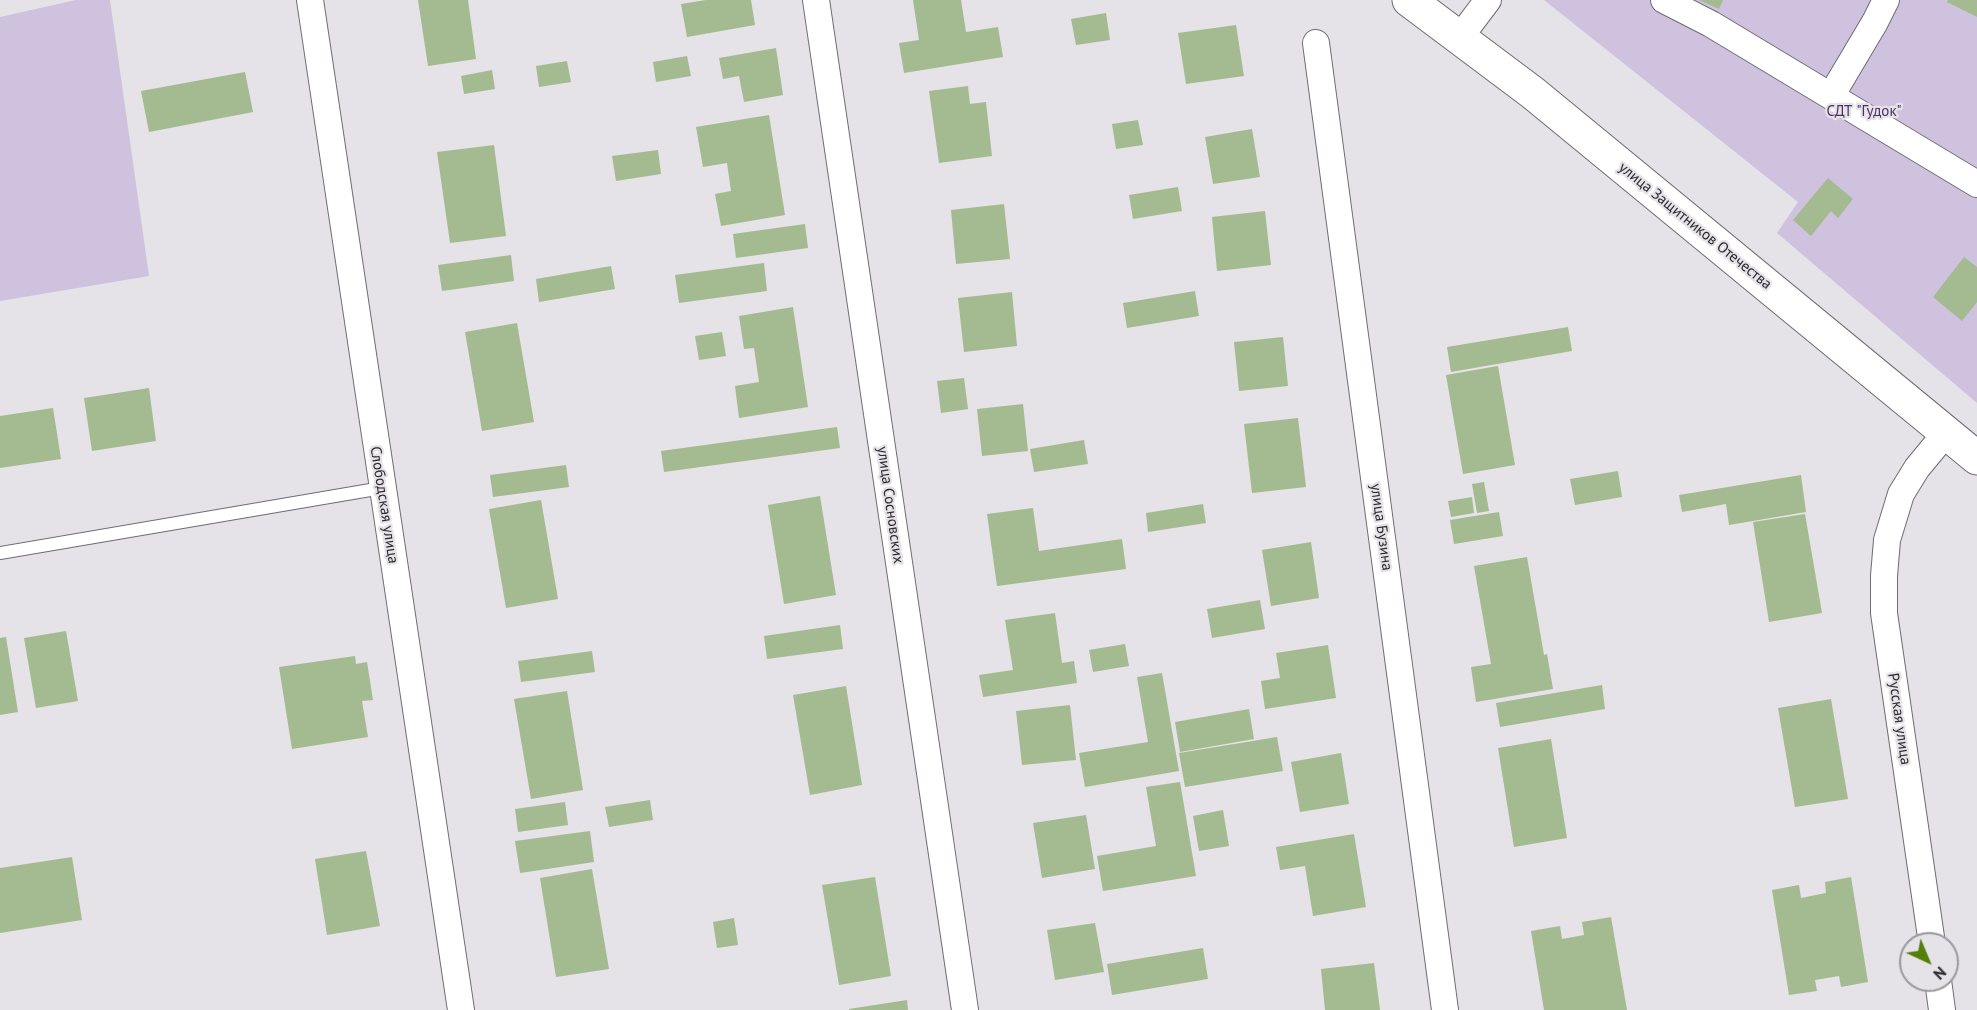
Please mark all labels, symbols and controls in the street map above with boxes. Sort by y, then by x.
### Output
park label: СДТ "Гудок" [1826,103,1902,121]
street label: улица Защитников Отечества [1615,159,1775,293]
street label: Слободская улица [366,445,402,565]
street label: улица Сосновских [873,445,907,565]
street label: улица Бузина [1366,482,1396,572]
street label: Русская улица [1884,672,1914,766]
north arrow [1899,932,1959,992]
text: N [1929,963,1951,984]

